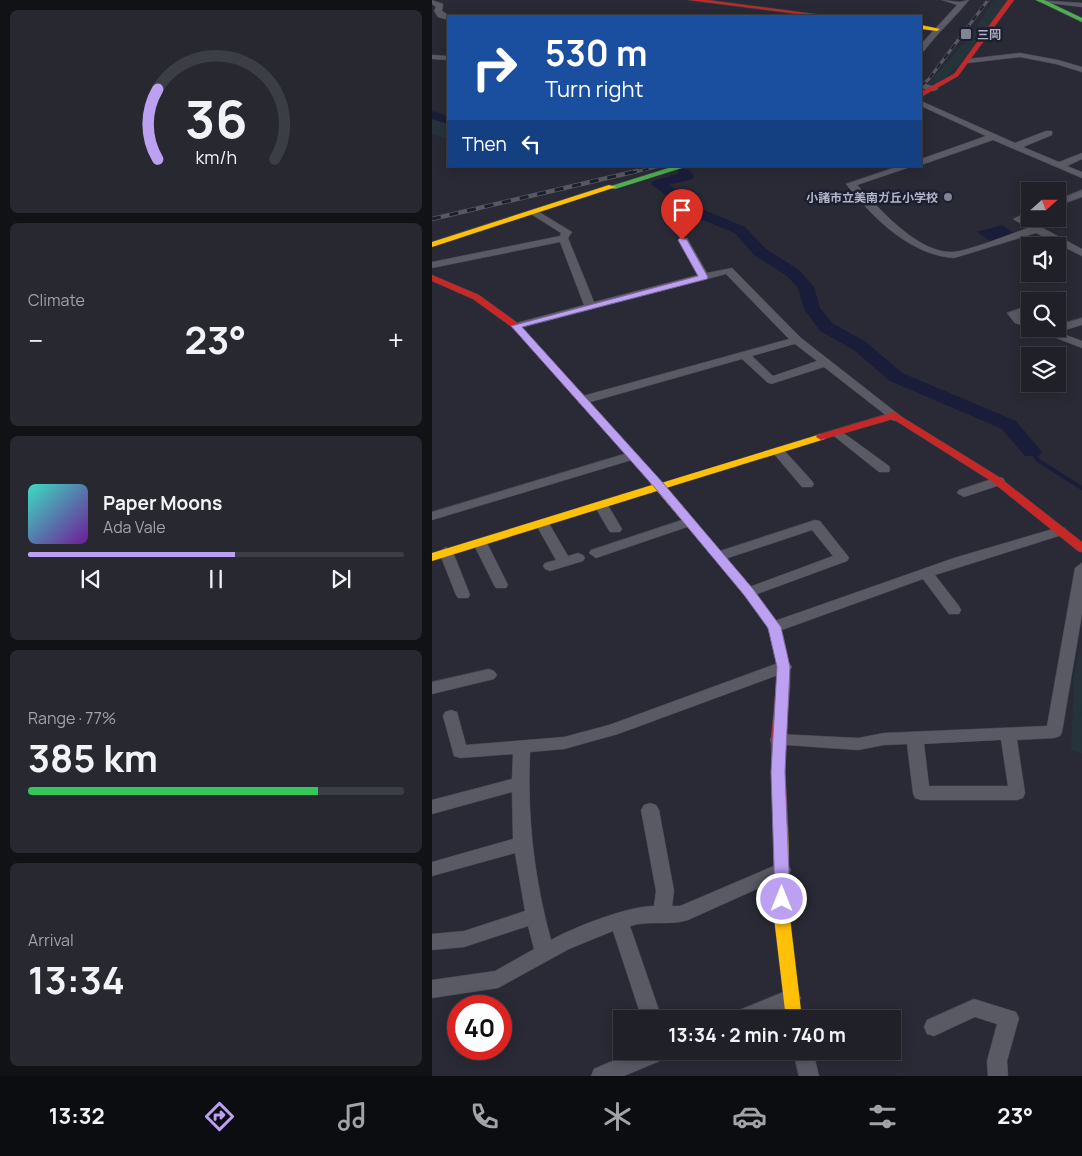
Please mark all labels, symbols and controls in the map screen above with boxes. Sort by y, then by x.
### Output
place label: 三岡 [977,26,1001,43]
marker: 三岡 [959,27,973,41]
text: 530 m [545,29,647,77]
icon: right [462,35,527,100]
text: Turn right [545,74,643,104]
text: 36 [185,83,247,154]
icon: left [517,130,545,158]
text: Then [462,131,507,157]
text: km/h [195,145,237,169]
north arrow [1021,182,1066,228]
map controls [1021,182,1066,392]
pin [661,189,703,240]
place label: 小諸市立美南ガ丘小学校 [806,189,938,206]
marker: 小諸市立美南ガ丘小学校 [942,191,954,203]
icon: arrive [668,196,696,224]
button: sound [1021,237,1066,282]
text: Climate [28,289,85,311]
button: search [1021,292,1066,337]
text: 23° [185,313,246,365]
text: − [28,321,43,359]
text: + [388,321,404,359]
button: layers [1021,347,1066,392]
text: Paper Moons [103,490,222,516]
text: Ada Vale [103,516,166,538]
icon: previous [77,565,105,593]
icon: pause [202,565,230,593]
icon: next [327,565,355,593]
text: Range · 77% [28,707,116,729]
text: 385 km [28,731,158,783]
position arrow [755,872,807,924]
text: Arrival [28,929,74,951]
text: 13:34 [28,953,125,1005]
speed limit sign: 40 [447,995,512,1060]
text: 13:34 · 2 min · 740 m [668,1022,846,1048]
icon: directions [202,1099,237,1134]
icon: music [335,1099,370,1134]
icon: phone [467,1099,502,1134]
icon: climate [600,1099,635,1134]
icon: car [732,1099,767,1134]
icon: filters [865,1099,900,1134]
text: 13:32 [49,1101,105,1131]
text: 23° [997,1101,1033,1131]

